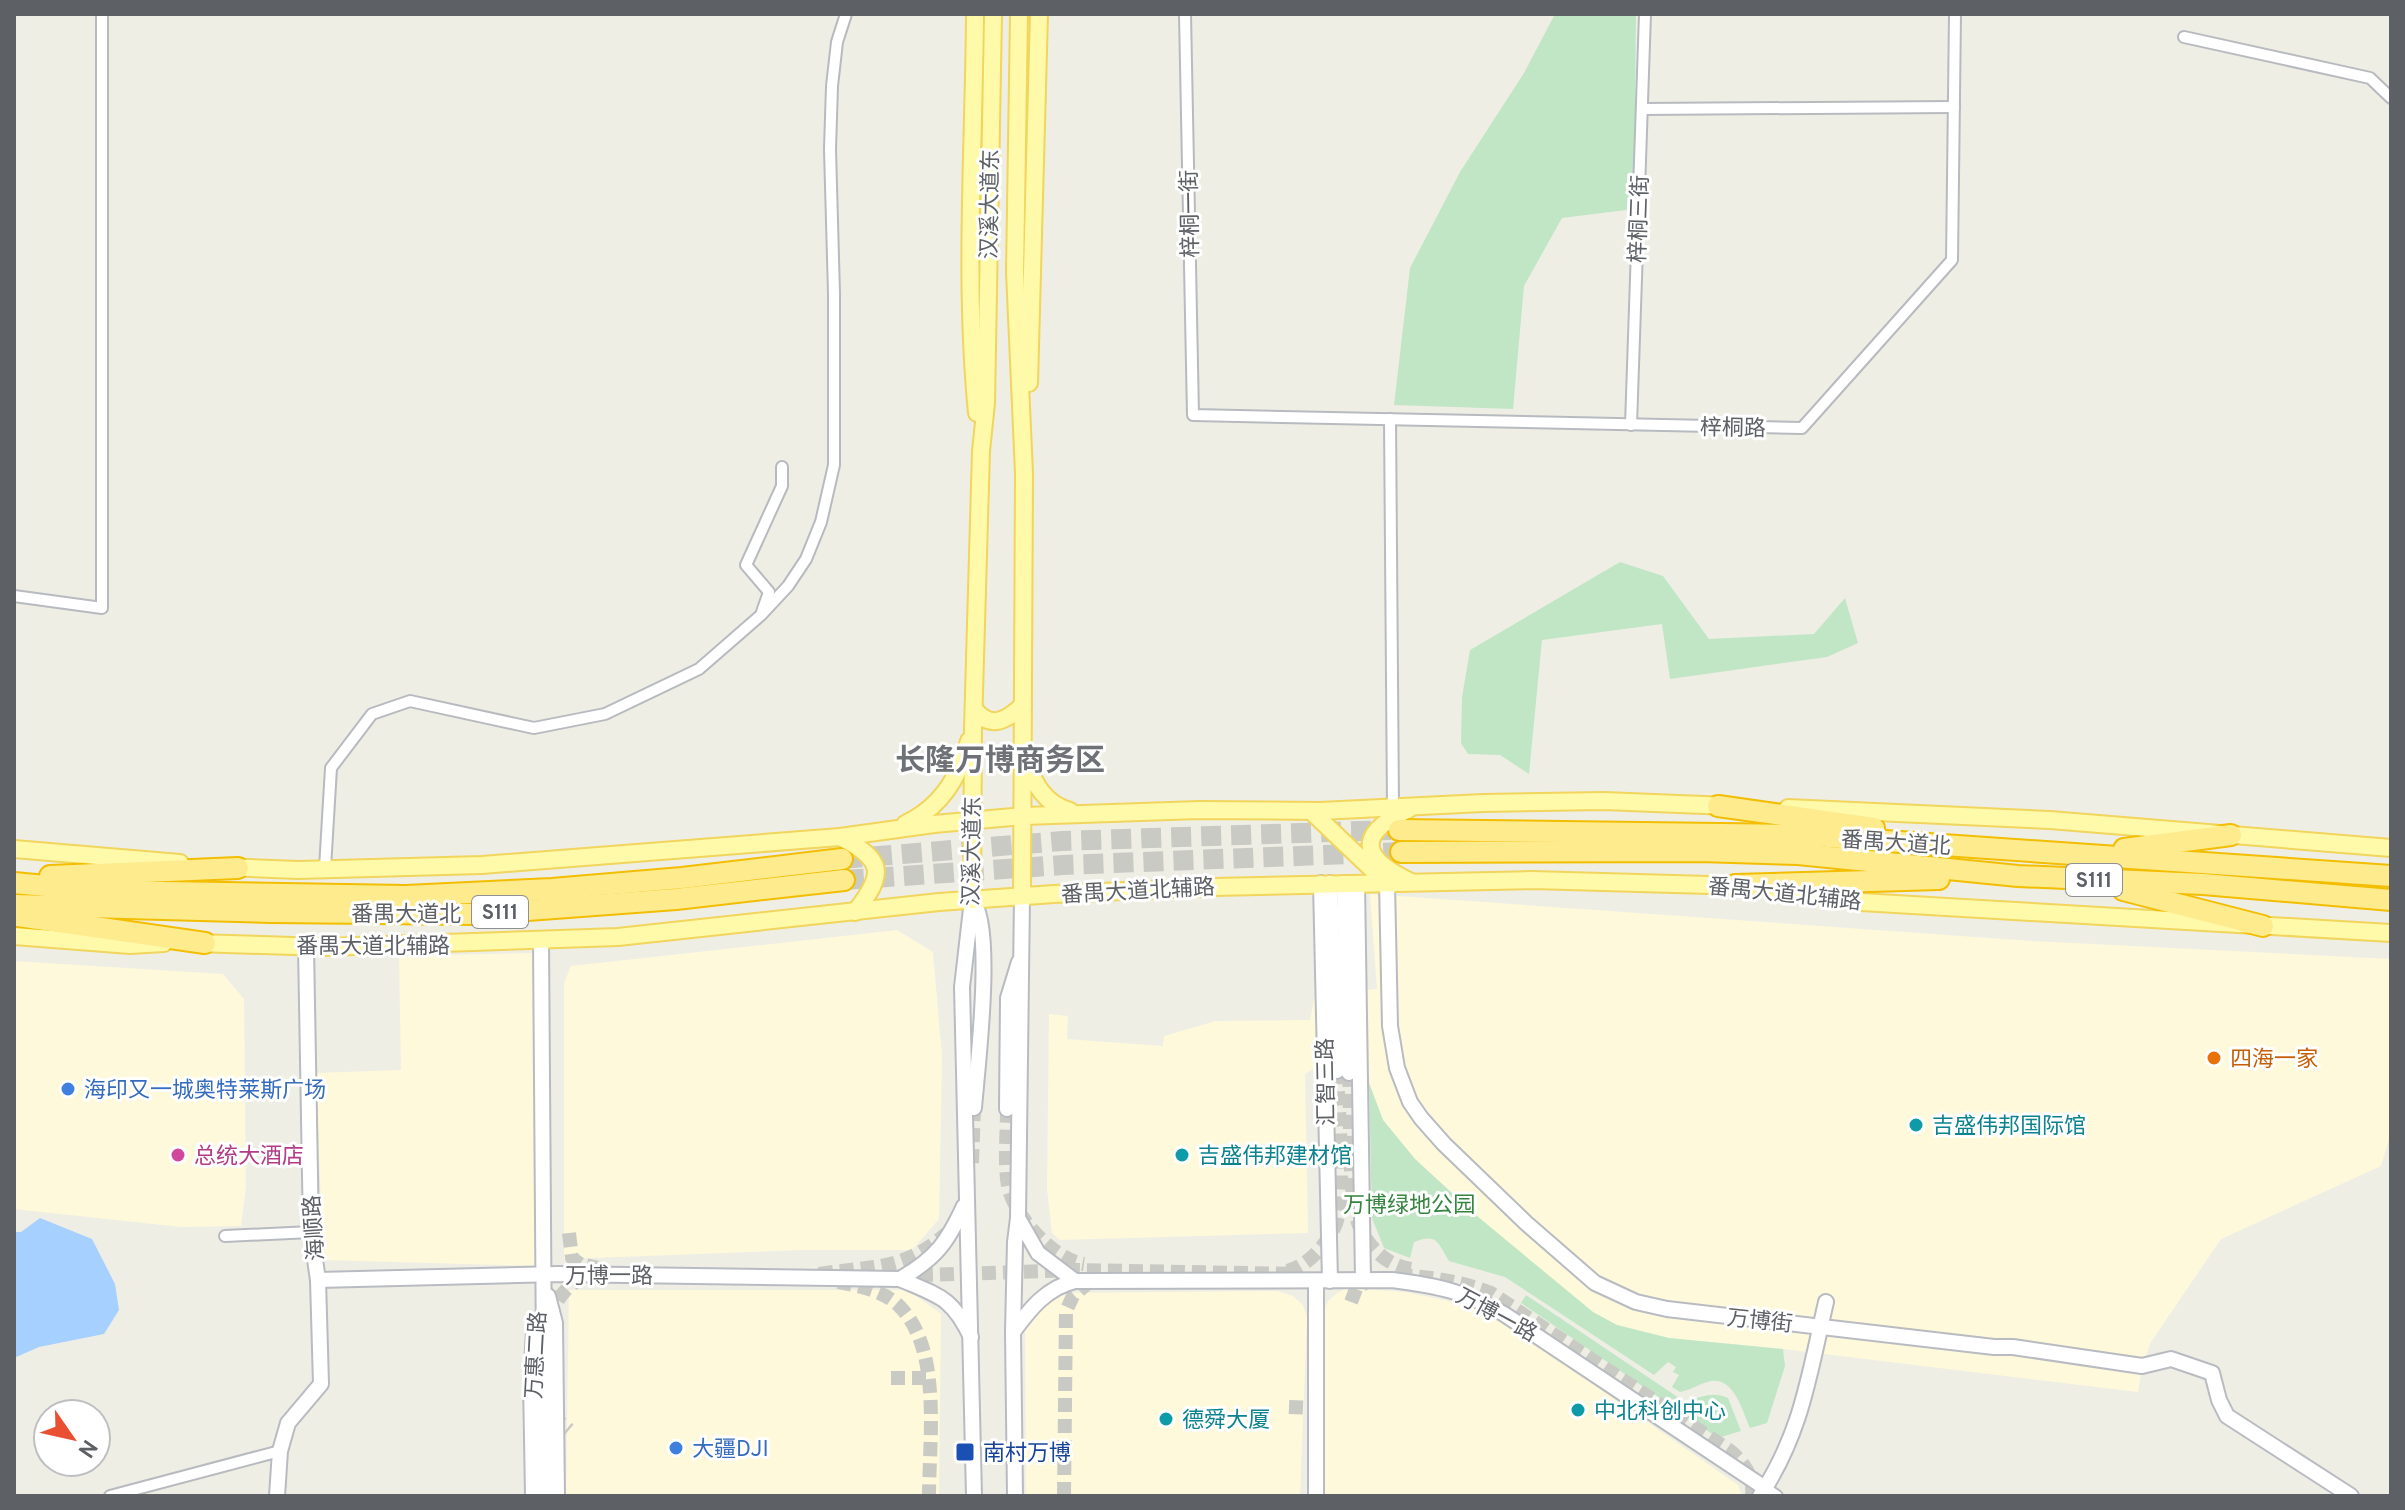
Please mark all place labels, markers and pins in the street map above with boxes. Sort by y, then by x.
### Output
place label: 四海一家 [2230,1047,2318,1074]
marker: 四海一家 [2205,1049,2223,1067]
place label: 海印又一城奥特莱斯广场 [84,1078,326,1105]
marker: 海印又一城奥特莱斯广场 [59,1080,77,1098]
place label: 吉盛伟邦国际馆 [1932,1114,2086,1141]
marker: 吉盛伟邦国际馆 [1907,1116,1925,1134]
place label: 总统大酒店 [194,1144,304,1171]
place label: 吉盛伟邦建材馆 [1198,1144,1352,1171]
marker: 总统大酒店 [169,1146,187,1164]
marker: 吉盛伟邦建材馆 [1173,1146,1191,1164]
place label: 中北科创中心 [1594,1399,1726,1426]
marker: 中北科创中心 [1569,1401,1587,1419]
place label: 德舜大厦 [1182,1408,1270,1435]
marker: 德舜大厦 [1157,1410,1175,1428]
place label: 大疆DJI [692,1437,769,1464]
marker: 大疆DJI [667,1439,685,1457]
marker: 南村万博 [954,1441,976,1463]
place label: 南村万博 [983,1441,1071,1468]

